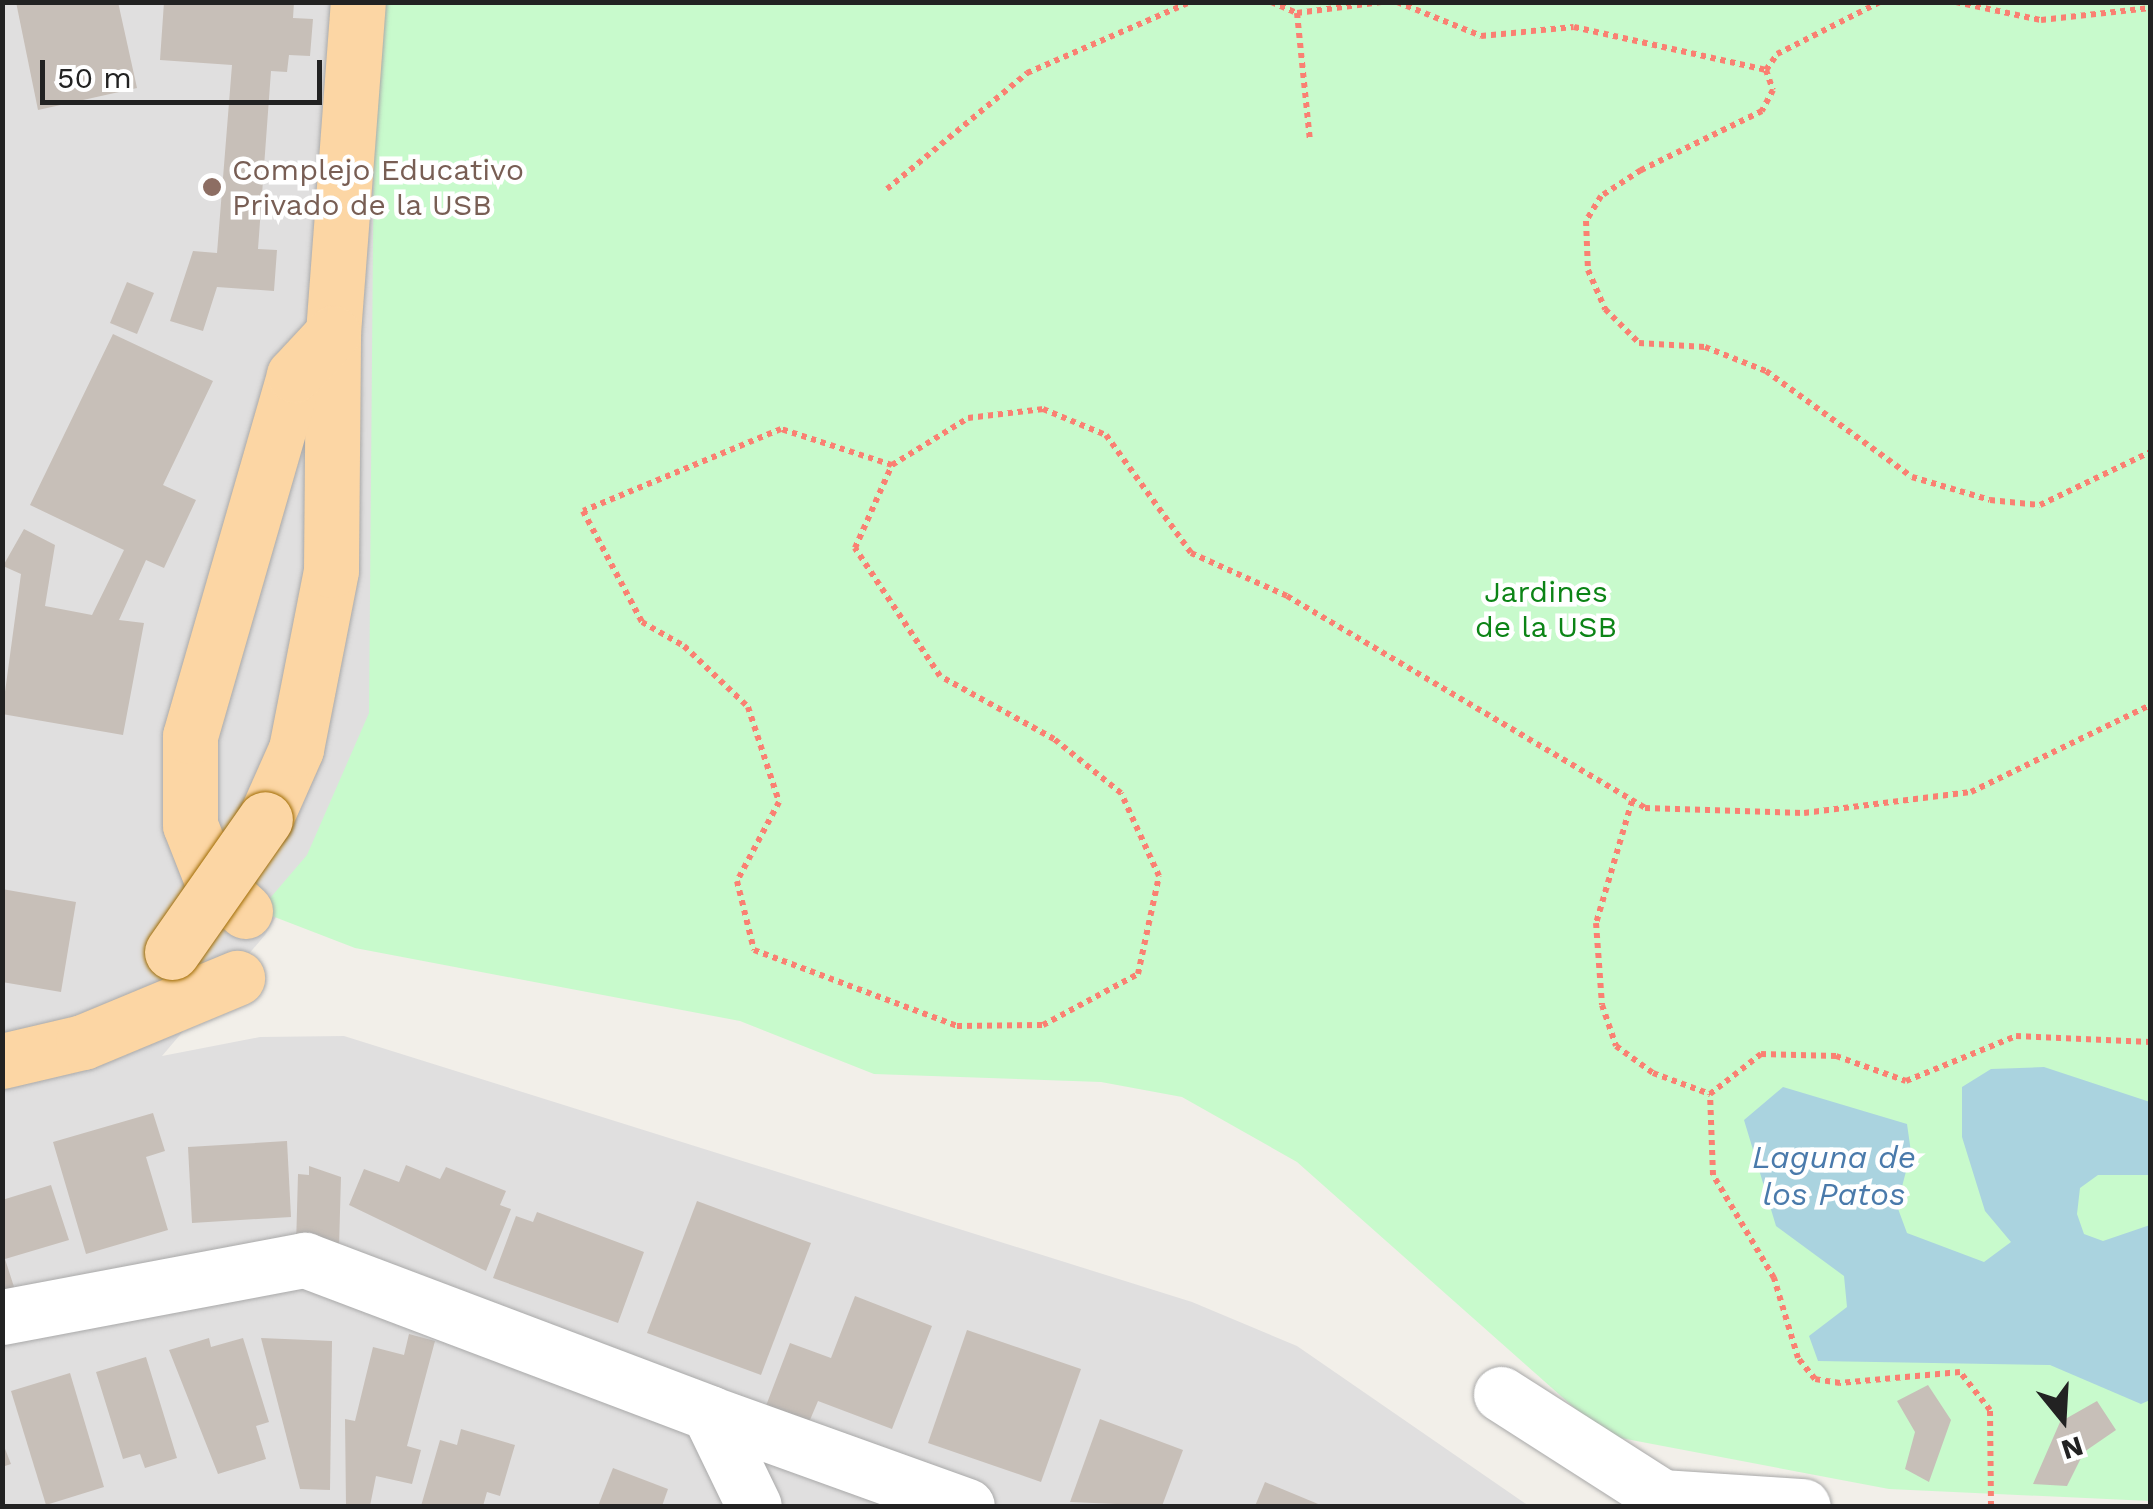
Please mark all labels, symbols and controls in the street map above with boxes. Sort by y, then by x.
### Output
scale bar [45,40,328,102]
text: 50 m [57,60,132,95]
place label: Complejo Educativo Privado de la USB [232,152,524,222]
marker: Complejo Educativo Privado de la USB [201,176,223,198]
park label: Jardines de la USB [1475,574,1617,644]
water label: Laguna de los Patos [1752,1139,1916,1214]
north arrow [2013,1369,2113,1469]
text: N [2057,1429,2087,1467]

